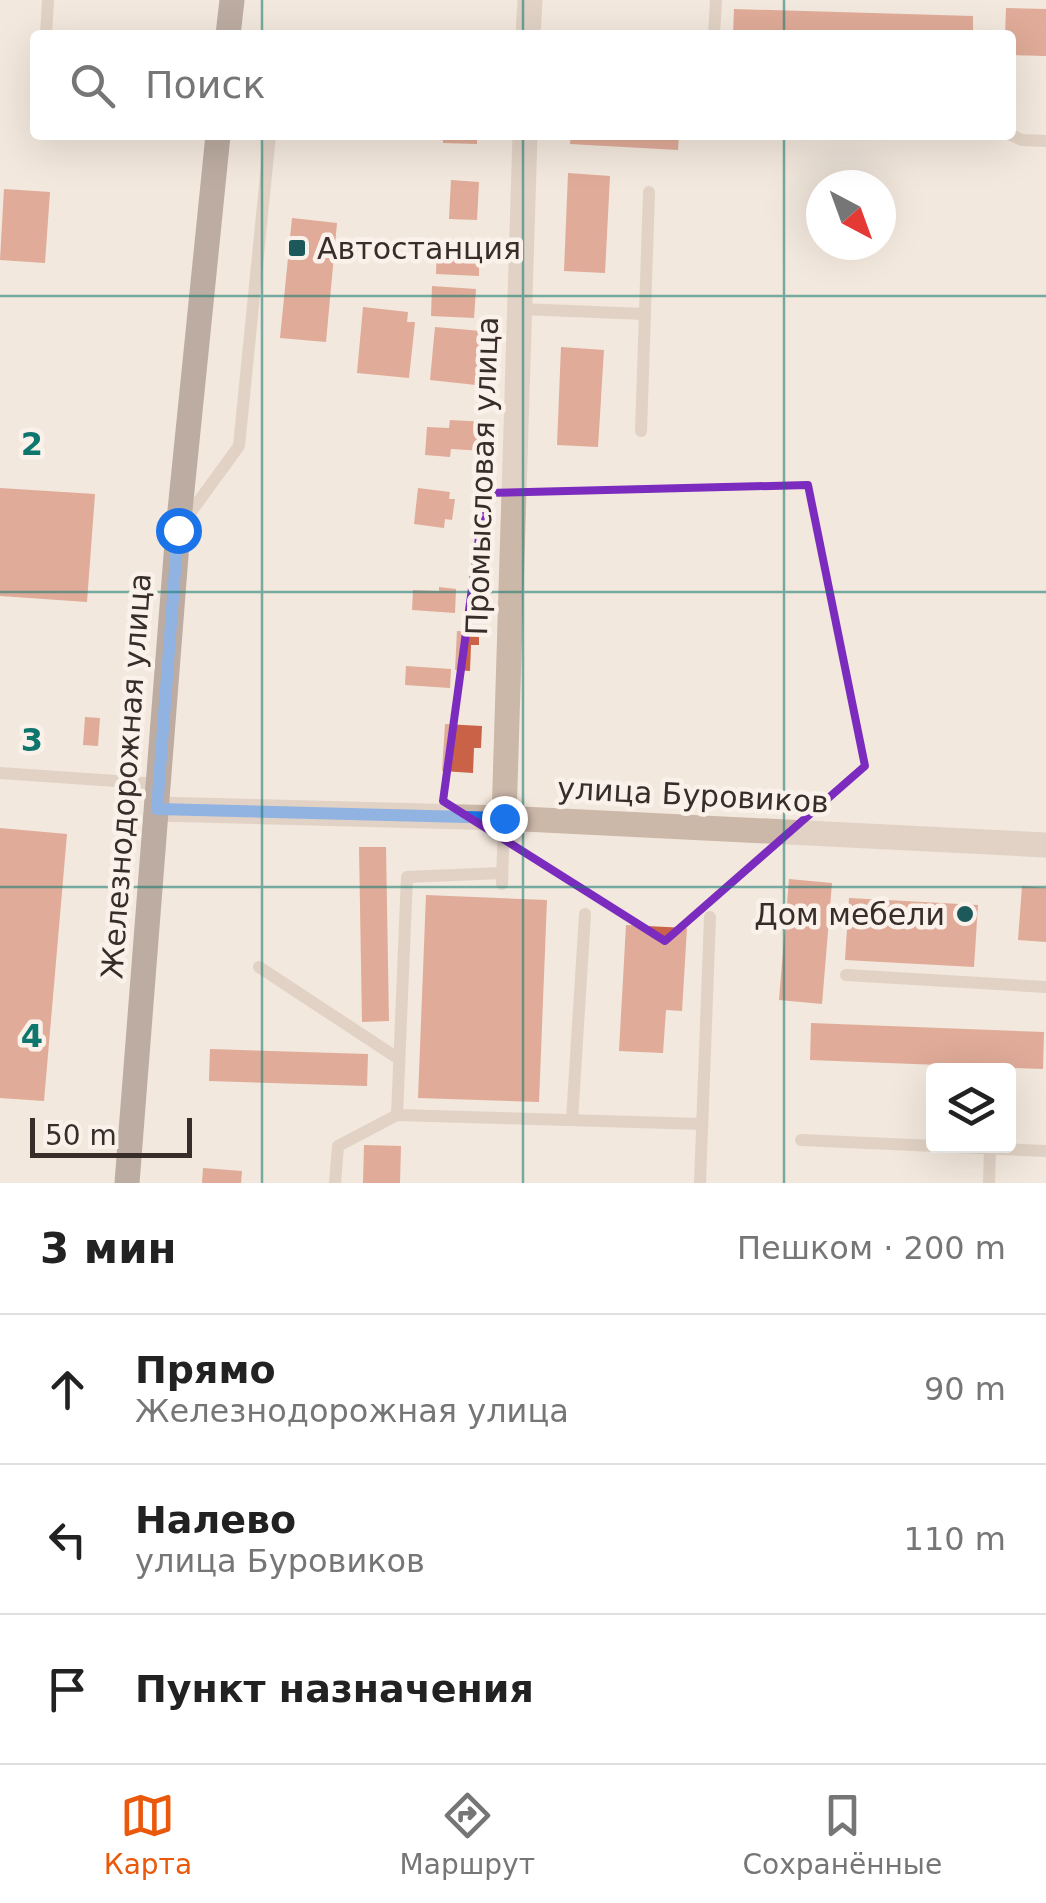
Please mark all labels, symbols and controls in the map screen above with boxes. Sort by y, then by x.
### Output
search box [30,30,1016,140]
icon: search [65,58,120,113]
text: Поиск [145,63,265,107]
north arrow [806,170,896,260]
place label: Автостанция [317,231,521,266]
marker: Автостанция [286,237,308,259]
street label: Промысловая улица [459,316,505,636]
text: 2 [21,425,43,463]
route start [156,508,202,554]
street label: Железнодорожная улица [94,572,158,980]
text: 3 [21,721,43,759]
street label: улица Буровиков [556,770,830,820]
route end [482,796,528,842]
place label: Дом мебели [754,897,945,932]
marker: Дом мебели [954,903,976,925]
text: 4 [21,1017,43,1055]
map controls [926,1063,1016,1153]
button: layers [926,1063,1016,1153]
scale bar [30,1113,192,1158]
text: 50 m [45,1119,117,1152]
text: 3 мин [40,1224,177,1273]
text: Пешком · 200 m [737,1229,1006,1267]
text: Прямо [135,1348,276,1392]
icon: ahead [40,1362,95,1417]
text: 90 m [924,1370,1006,1408]
text: Железнодорожная улица [135,1392,569,1430]
text: Налево [135,1498,296,1542]
icon: left [40,1512,95,1567]
text: 110 m [904,1520,1006,1558]
text: улица Буровиков [135,1542,425,1580]
icon: arrive [40,1662,95,1717]
text: Пункт назначения [135,1667,534,1711]
tab: Карта [104,1788,192,1881]
tab: Маршрут [400,1788,535,1881]
tab: Сохранённые [743,1788,942,1881]

